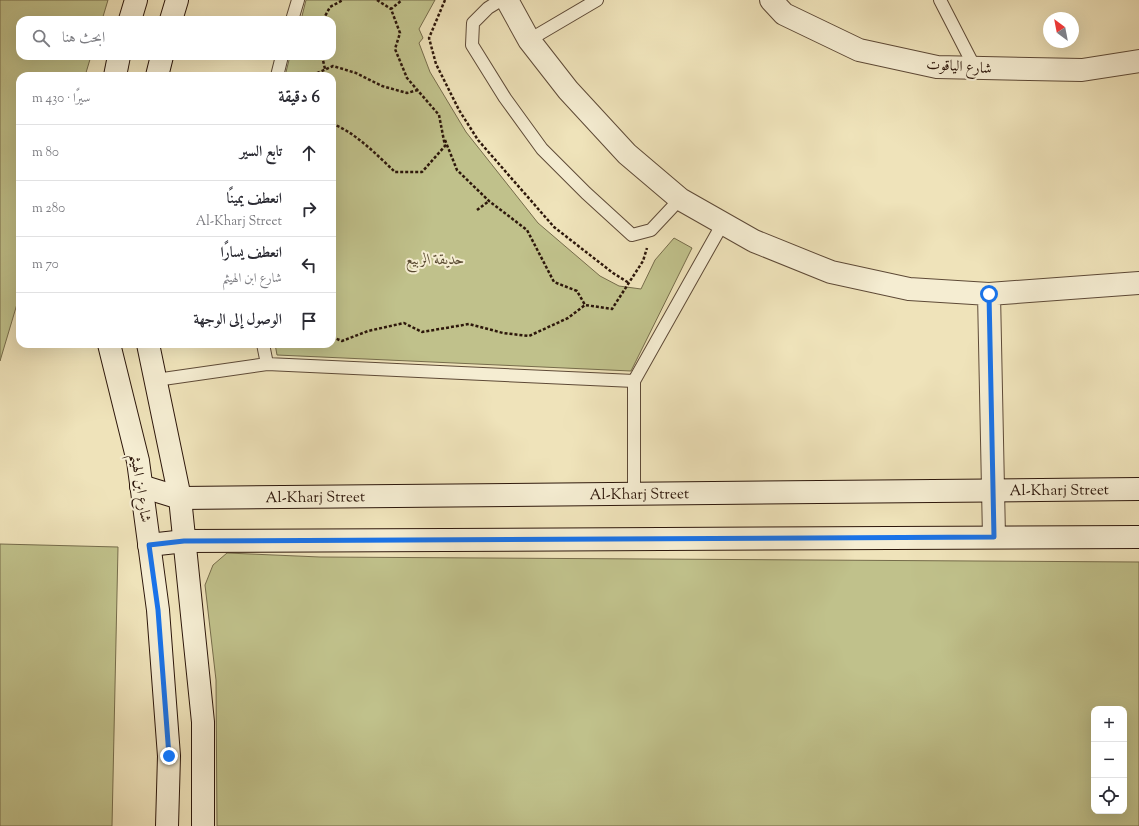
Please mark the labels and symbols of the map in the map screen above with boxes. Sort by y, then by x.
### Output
north arrow [1043,12,1079,48]
street label: شارع الياقوت [925,55,992,81]
park label: حديقة الربيع [405,250,465,273]
route start [980,285,998,303]
street label: شارع ابن الهيثم [121,452,155,525]
street label: Al-Kharj Street [1009,480,1109,502]
street label: Al-Kharj Street [589,484,689,506]
street label: Al-Kharj Street [265,487,365,509]
route end [160,747,178,765]

